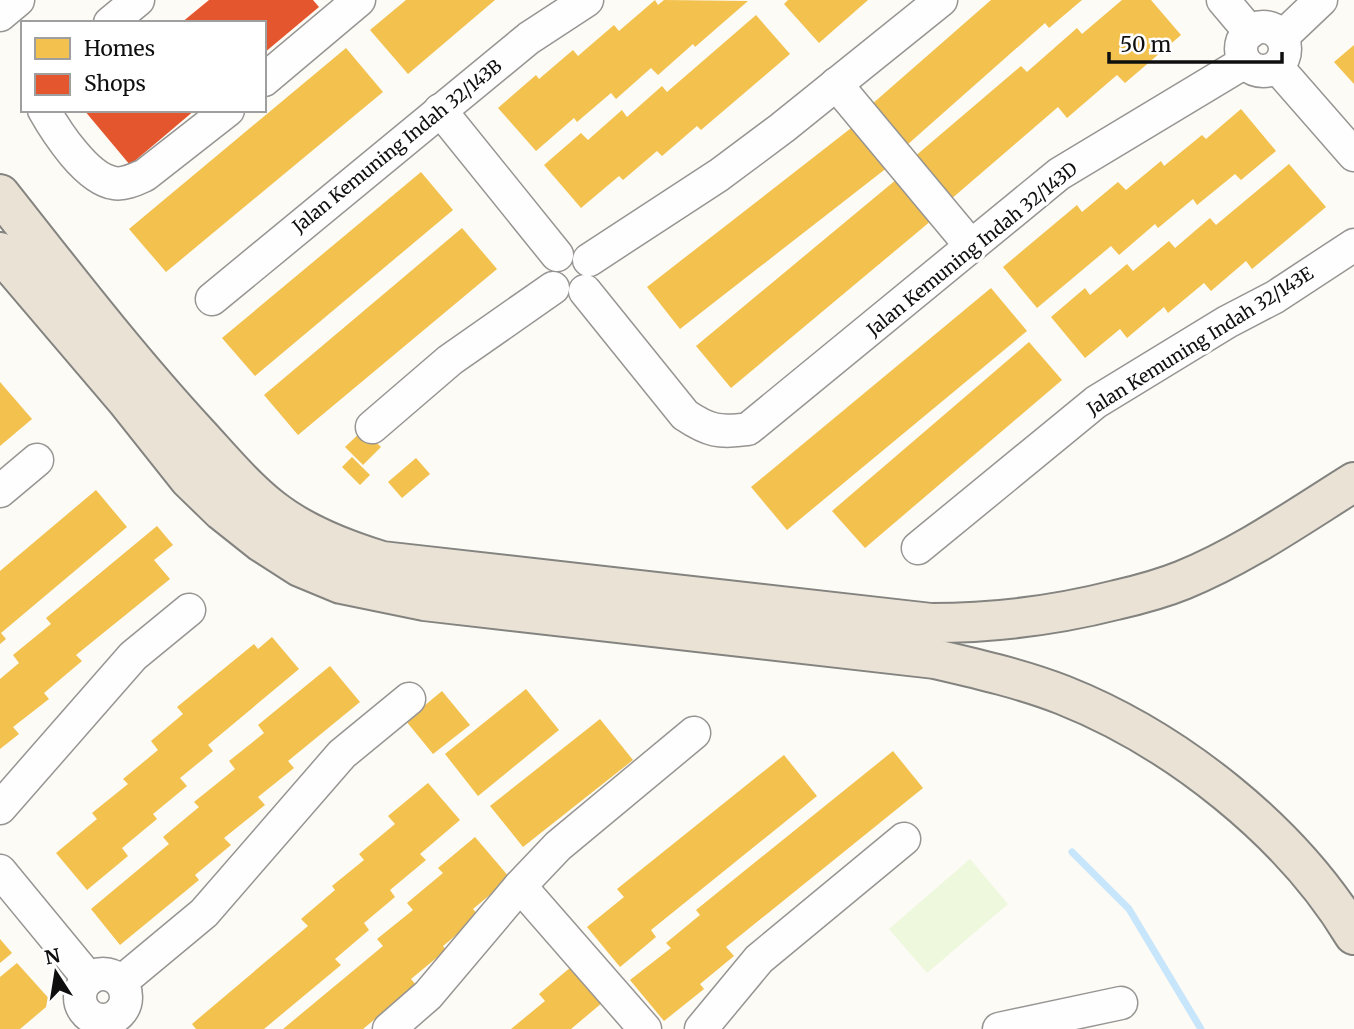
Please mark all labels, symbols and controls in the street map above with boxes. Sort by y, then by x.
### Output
legend [21,21,266,112]
scale bar [1109,21,1282,65]
text: 50 m [1120,31,1171,58]
text: Homes [84,35,155,62]
street label: Jalan Kemuning Indah 32/143B [287,54,506,238]
text: Shops [84,70,146,97]
street label: Jalan Kemuning Indah 32/143D [861,157,1082,342]
street label: Jalan Kemuning Indah 32/143E [1082,261,1318,421]
north arrow [21,938,91,1008]
text: N [43,943,62,970]

